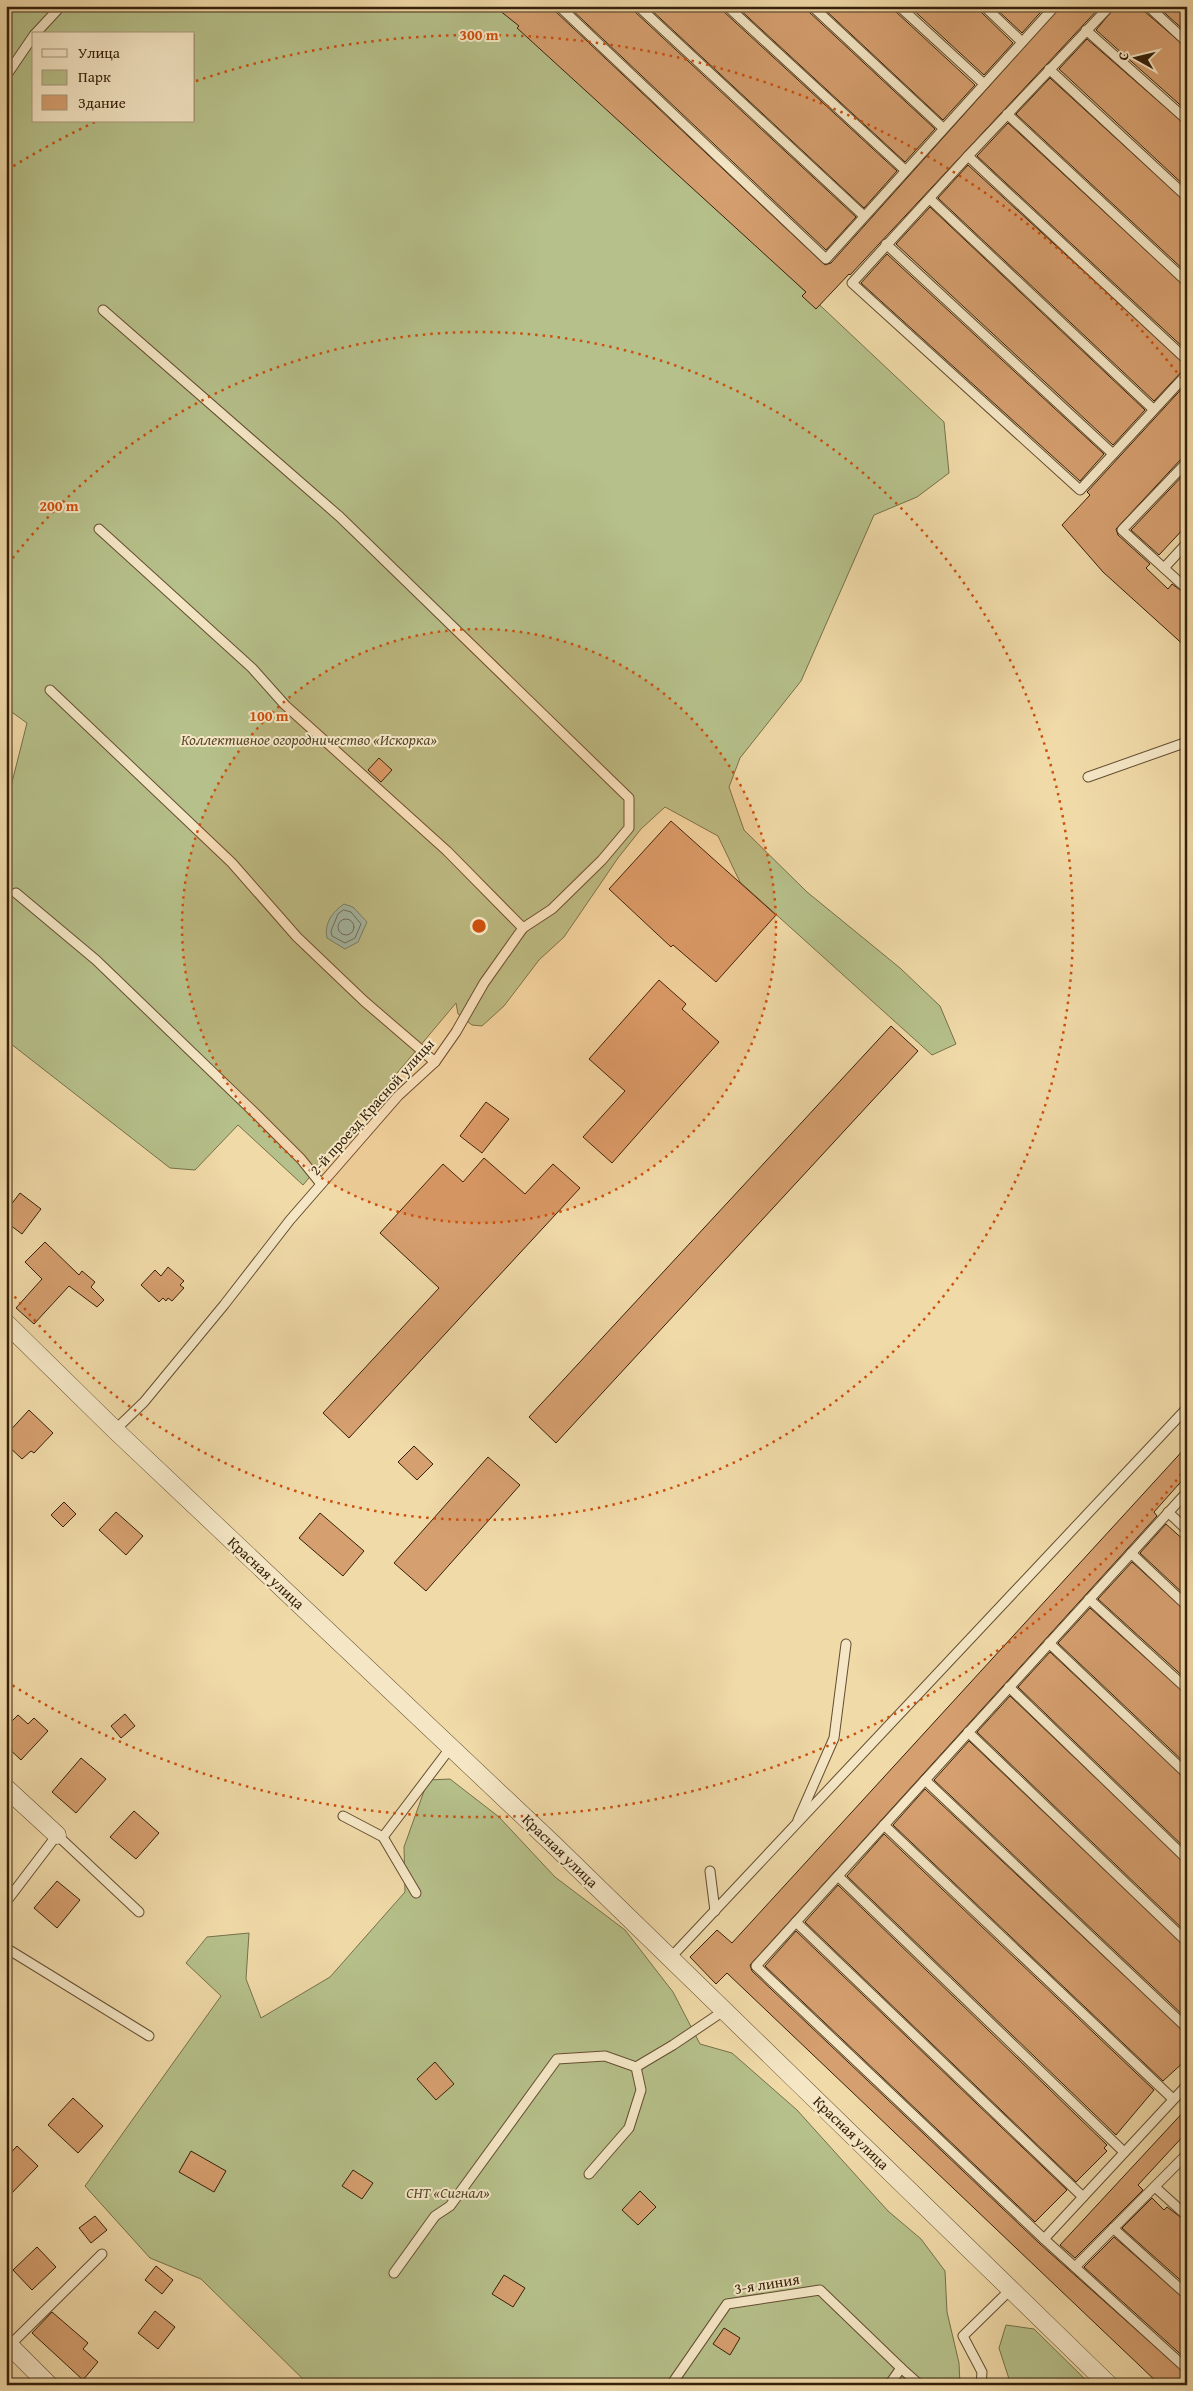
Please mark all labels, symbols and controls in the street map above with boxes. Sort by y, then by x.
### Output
text: 300 m [459,24,499,45]
legend [32,32,195,122]
north arrow [1110,32,1160,82]
text: Улица [78,42,121,63]
text: С [1113,51,1134,62]
text: Парк [78,66,111,87]
text: Здание [78,92,126,113]
text: 200 m [39,495,79,516]
text: 100 m [249,705,289,726]
park label: Коллективное огородничество «Искорка» [181,729,437,750]
centre of rings [470,917,488,935]
street label: 2-й проезд Красной улицы [304,1033,439,1180]
street label: Красная улица [223,1531,310,1614]
street label: Красная улица [518,1809,604,1893]
street label: Красная улица [809,2091,895,2175]
park label: СНТ «Сигнал» [406,2182,490,2203]
street label: 3-я линия [733,2268,801,2299]

